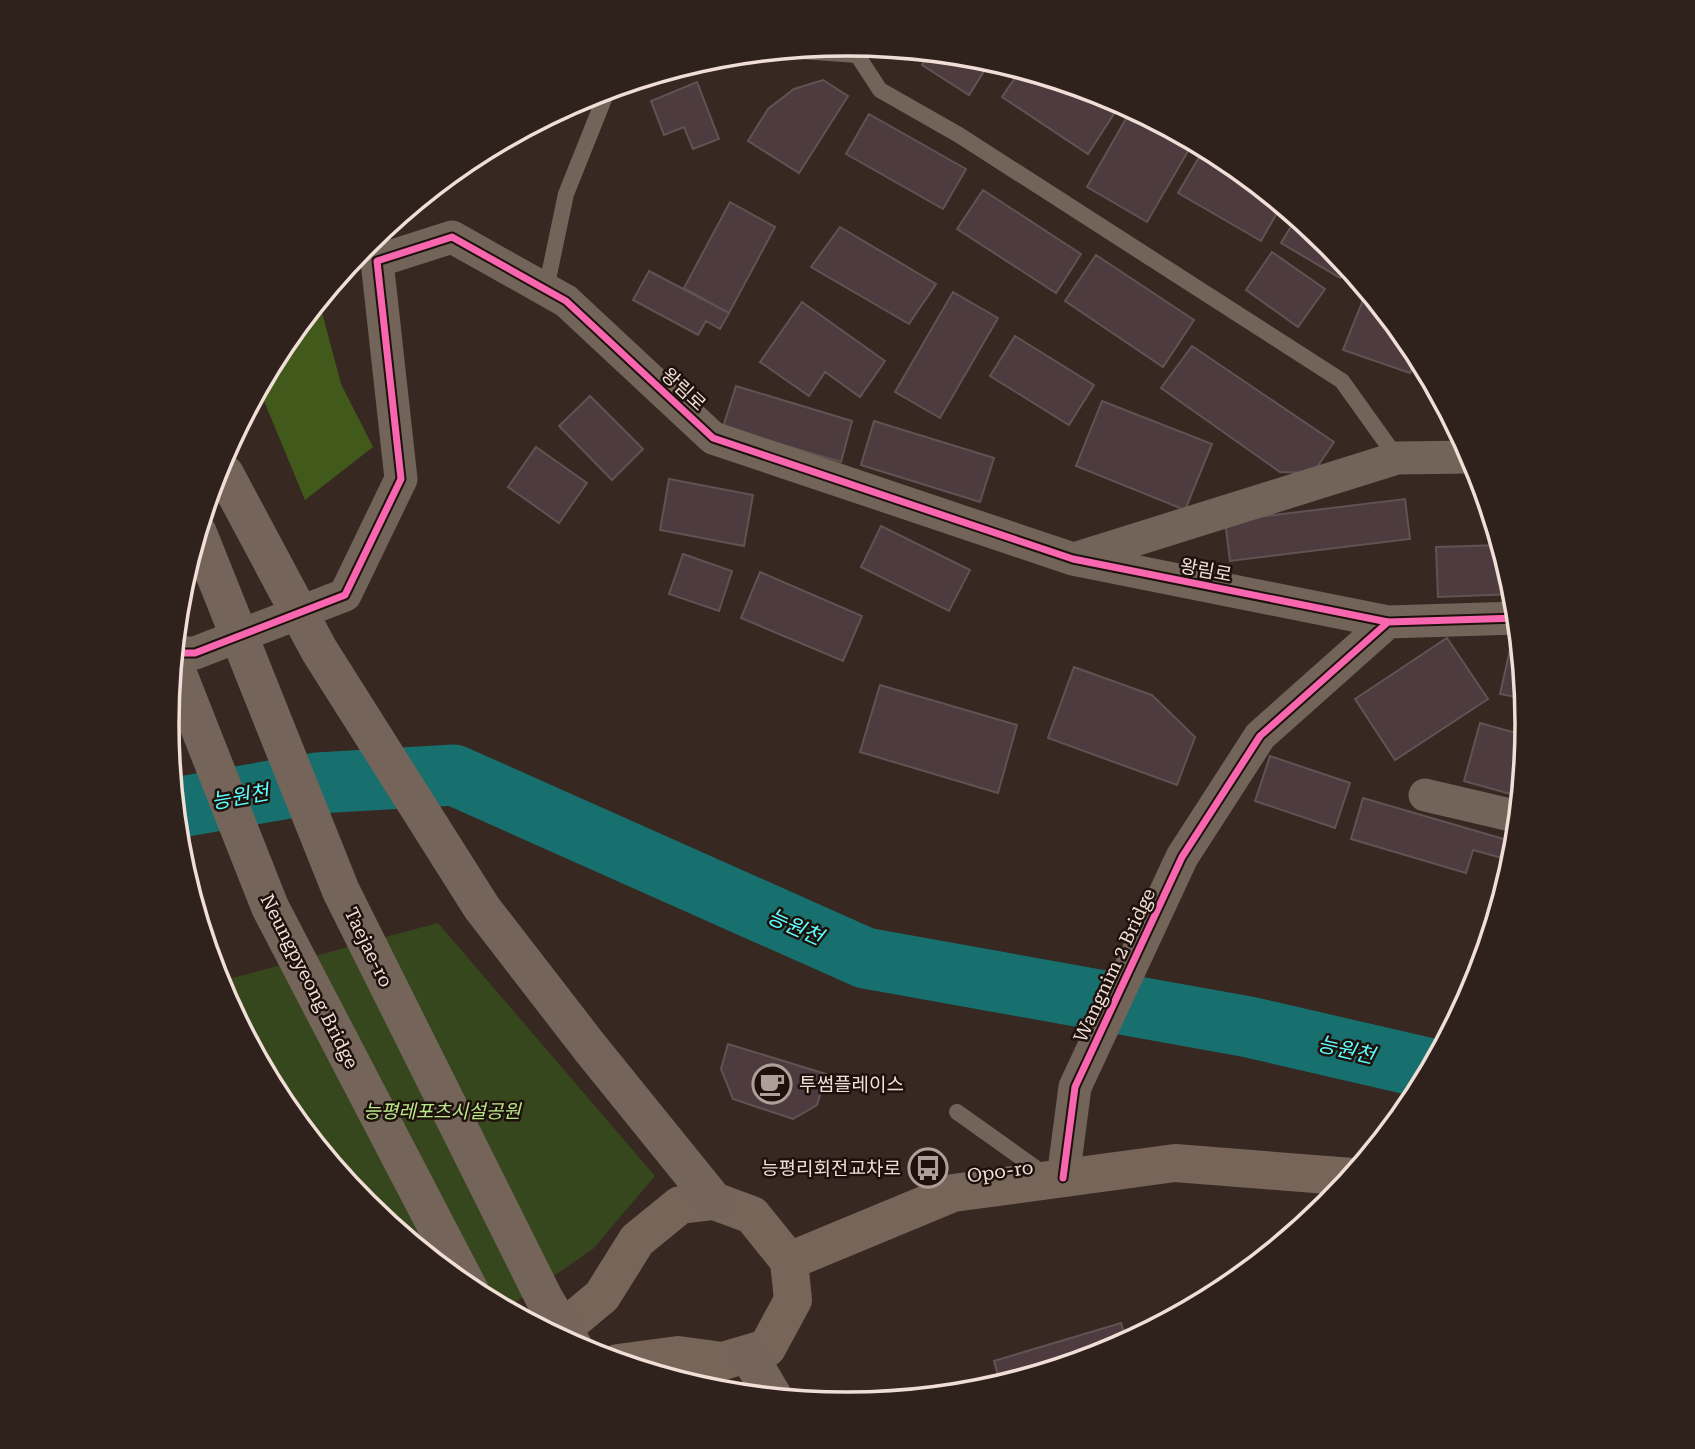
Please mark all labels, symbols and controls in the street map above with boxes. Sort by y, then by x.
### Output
street label: 왕림로 [657,363,711,416]
street label: 왕림로 [1178,554,1234,587]
water label: 능원천 [209,780,273,814]
street label: Wangnim 2 Bridge [1069,885,1160,1046]
street label: Neungpyeong Bridge [256,890,364,1072]
street label: Taejae-ro [339,904,398,991]
water label: 능원천 [764,904,829,951]
water label: 능원천 [1315,1032,1380,1069]
cafe icon: 투썸플레이스 [751,1063,793,1105]
place label: 투썸플레이스 [799,1073,904,1096]
park label: 능평레포츠시설공원 [363,1100,522,1123]
bus stop icon: 능평리회전교차로 [907,1147,949,1189]
street label: Opo-ro [965,1155,1035,1188]
place label: 능평리회전교차로 [761,1157,901,1180]

